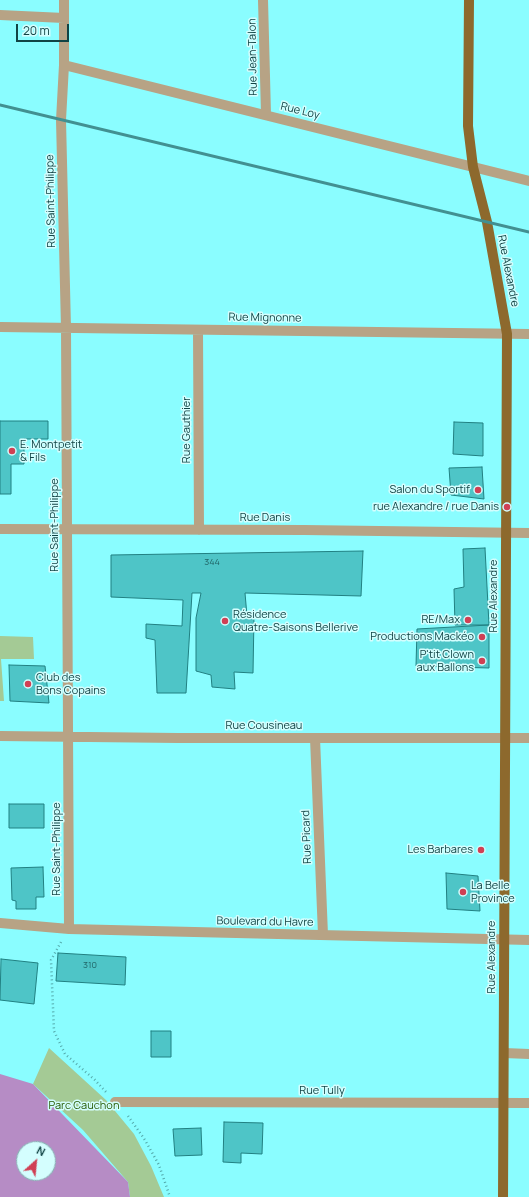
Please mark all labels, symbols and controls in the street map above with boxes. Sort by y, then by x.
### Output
scale bar [18,16,71,42]
street label: Rue Jean-Talon [246,18,260,96]
text: 20 m [23,22,50,39]
street label: Rue Loy [279,100,321,122]
street label: Rue Saint-Philippe [44,154,58,248]
street label: Rue Alexandre [495,234,521,308]
street label: Rue Mignonne [228,311,302,325]
street label: Rue Gauthier [180,397,194,463]
place label: E. Montpetit & Fils [20,438,82,464]
marker: E. Montpetit & Fils [7,446,17,456]
street label: Rue Saint-Philippe [48,478,62,572]
place label: Salon du Sportif [389,483,470,497]
marker: Salon du Sportif [473,485,483,495]
place label: rue Alexandre / rue Danis [373,500,499,514]
marker: rue Alexandre / rue Danis [502,502,512,512]
street label: Rue Danis [240,511,290,525]
house number: 344 [204,557,220,567]
street label: Rue Alexandre [487,560,501,632]
place label: Résidence Quatre-Saisons Bellerive [233,608,358,634]
place label: RE/Max [421,613,460,627]
marker: RE/Max [463,615,473,625]
marker: Résidence Quatre-Saisons Bellerive [220,616,230,626]
place label: Productions Mackéo [370,630,474,644]
marker: Productions Mackéo [477,632,487,642]
place label: P'tit Clown aux Ballons [417,648,474,674]
marker: P'tit Clown aux Ballons [477,656,487,666]
place label: Club des Bons Copains [36,671,106,697]
marker: Club des Bons Copains [23,679,33,689]
street label: Rue Cousineau [226,719,302,733]
street label: Rue Saint-Philippe [50,802,64,896]
street label: Rue Picard [299,810,315,864]
place label: Les Barbares [407,843,473,857]
marker: Les Barbares [476,845,486,855]
place label: La Belle Province [471,879,515,905]
marker: La Belle Province [458,887,468,897]
street label: Boulevard du Havre [216,915,314,929]
street label: Rue Alexandre [485,921,499,993]
house number: 310 [83,960,97,970]
street label: Rue Tully [299,1084,345,1098]
park label: Parc Cauchon [49,1099,119,1113]
north arrow [16,1141,56,1181]
text: N [34,1142,48,1159]

